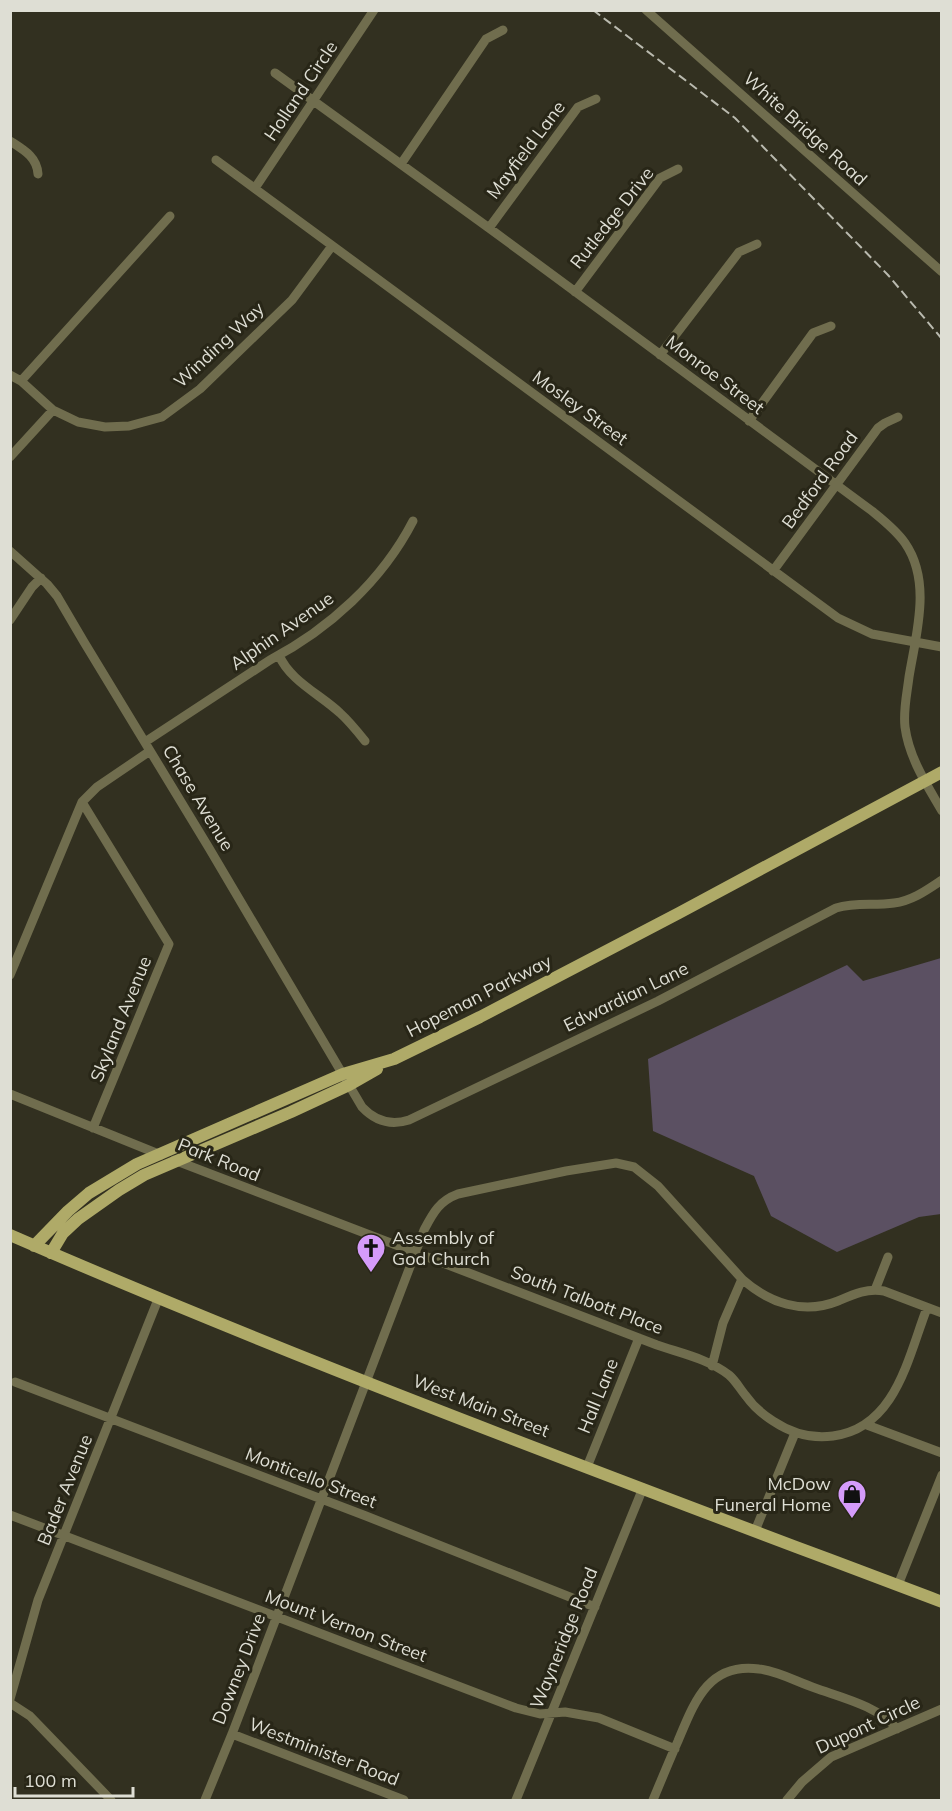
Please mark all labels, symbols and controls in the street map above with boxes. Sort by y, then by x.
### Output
street label: Holland Circle [259,36,342,145]
street label: White Bridge Road [739,67,872,190]
street label: Mayfield Lane [481,96,570,203]
street label: Rutledge Drive [565,162,658,273]
street label: Winding Way [169,297,269,392]
street label: Monroe Street [662,330,769,419]
street label: Mosley Street [528,365,633,450]
street label: Bedford Road [776,426,863,533]
street label: Alphin Avenue [226,586,338,675]
street label: Chase Avenue [158,740,239,855]
street label: Hopeman Parkway [402,949,556,1042]
street label: Skyland Avenue [85,953,156,1085]
street label: Edwardian Lane [560,956,692,1037]
street label: Park Road [175,1133,264,1186]
place label: Assembly of God Church [392,1226,495,1270]
church icon: Assembly of God Church [355,1232,387,1274]
street label: South Talbott Place [508,1260,667,1339]
street label: Hall Lane [572,1355,623,1437]
street label: West Main Street [410,1369,553,1442]
street label: Bader Avenue [32,1431,97,1549]
street label: Monticello Street [242,1442,380,1513]
place label: McDow Funeral Home [714,1472,831,1516]
shop icon: McDow Funeral Home [836,1478,868,1520]
street label: Wayneridge Road [525,1564,602,1712]
street label: Mount Vernon Street [262,1584,430,1667]
street label: Downey Drive [207,1610,270,1728]
street label: Dupont Circle [812,1690,924,1759]
street label: Westminister Road [246,1712,403,1791]
scale bar [15,1760,134,1798]
text: 100 m [24,1769,77,1792]

